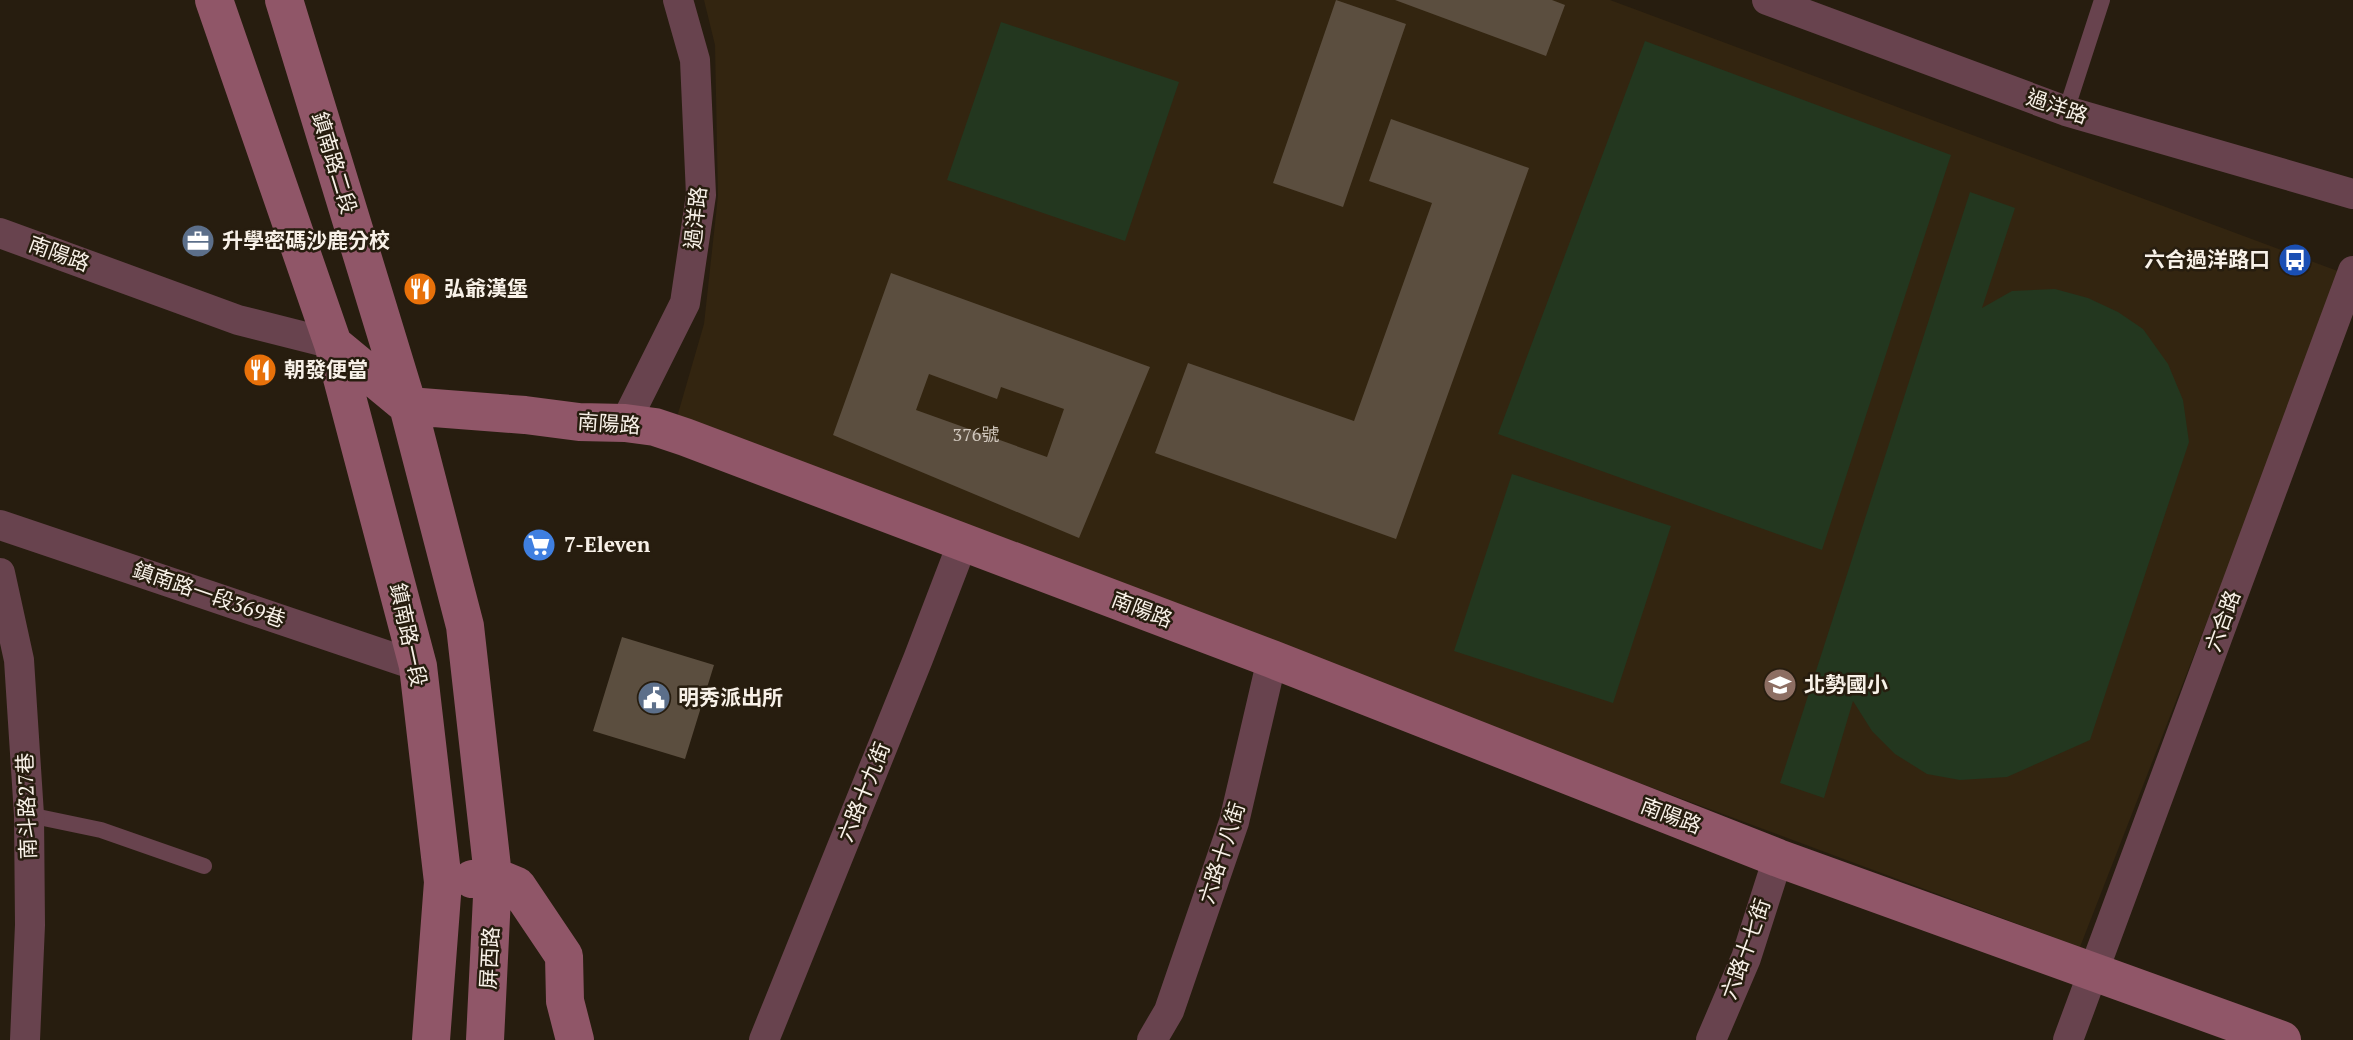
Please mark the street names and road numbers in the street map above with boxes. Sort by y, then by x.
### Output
street label: 過洋路 [2023,83,2092,130]
street label: 鎮南路二段 [306,108,364,217]
street label: 過洋路 [678,185,712,251]
street label: 南陽路 [25,229,94,277]
street label: 南陽路 [577,407,641,439]
street label: 鎮南路一段369巷 [129,555,289,633]
street label: 鎮南路一段 [384,581,434,689]
street label: 南陽路 [1108,585,1177,633]
street label: 六合路 [2198,586,2246,655]
street label: 六路十九街 [830,738,896,846]
street label: 南斗路27巷 [10,752,42,860]
street label: 南陽路 [1637,791,1706,839]
street label: 六路十八街 [1192,798,1251,907]
street label: 六路十七街 [1714,895,1776,1003]
street label: 屏西路 [473,926,505,990]

